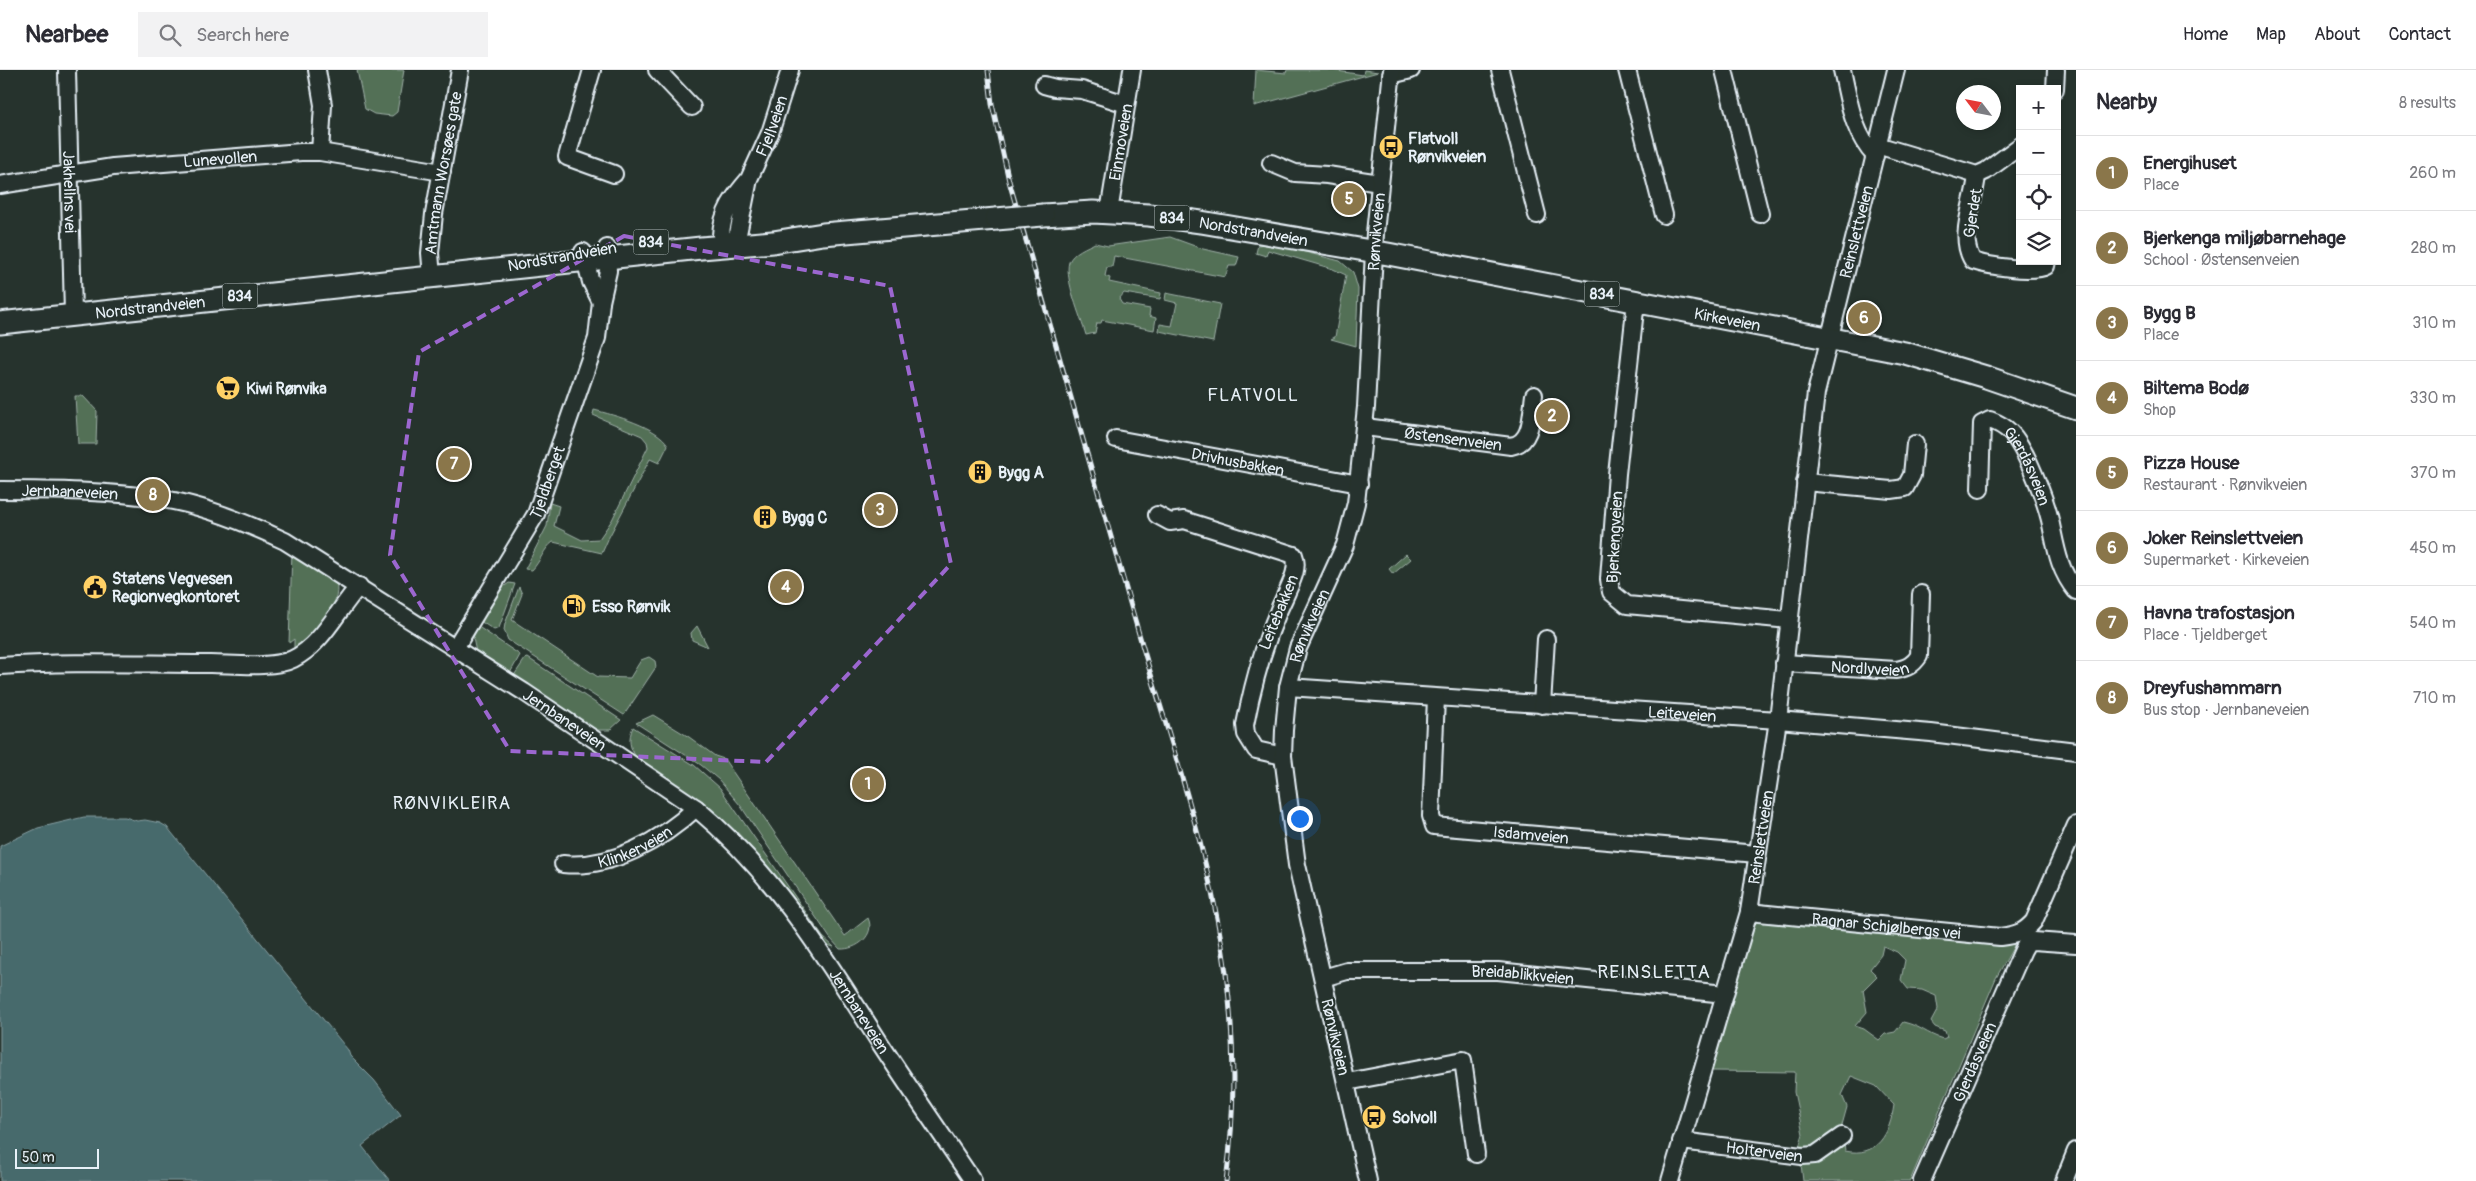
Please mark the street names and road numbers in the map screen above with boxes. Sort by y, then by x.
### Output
street label: Amtmann Worsøes gate [421,90,467,256]
street label: Fjellveien [752,93,792,160]
street label: Einmoveien [1105,102,1137,182]
street label: Lunevollen [183,147,258,172]
street label: Jakhellns vei [58,151,80,233]
street label: Reinslettveien [1836,183,1878,280]
street label: Gjerdet [1959,186,1987,239]
street label: Rønvikveien [1364,192,1390,271]
road number: 834 [1154,206,1190,230]
street label: Nordstrandveien [1197,213,1310,251]
road number: 834 [634,230,668,254]
street label: Nordstrandveien [506,238,618,276]
road number: 834 [1584,282,1620,306]
road number: 834 [222,284,258,308]
street label: Nordstrandveien [94,292,206,324]
street label: Kirkeveien [1692,304,1762,336]
street label: Østensenveien [1403,423,1503,456]
street label: Gjerdåsveien [1999,423,2054,508]
street label: Tjeldberget [526,443,570,524]
street label: Drivhusbakken [1190,444,1286,481]
street label: Jernbaneveien [22,481,119,505]
street label: Bjerkengveien [1603,490,1627,584]
street label: Leitebakken [1255,572,1303,653]
street label: Rønvikveien [1286,586,1335,665]
street label: Nordlyveien [1830,657,1912,681]
street label: Jernbaneveien [519,685,610,756]
street label: Leiteveien [1647,702,1717,727]
street label: Reinslettveien [1744,789,1778,886]
street label: Klinkerveien [596,822,676,873]
street label: Isdamveien [1492,822,1570,849]
street label: Ragnar Schjølbergs vei [1811,909,1962,944]
street label: Breidablikkveien [1471,962,1575,990]
street label: Jernbaneveien [824,966,893,1058]
street label: Rønvikveien [1316,997,1354,1078]
street label: Gjerdåsveien [1949,1019,2001,1105]
street label: Holterveien [1725,1138,1804,1167]

